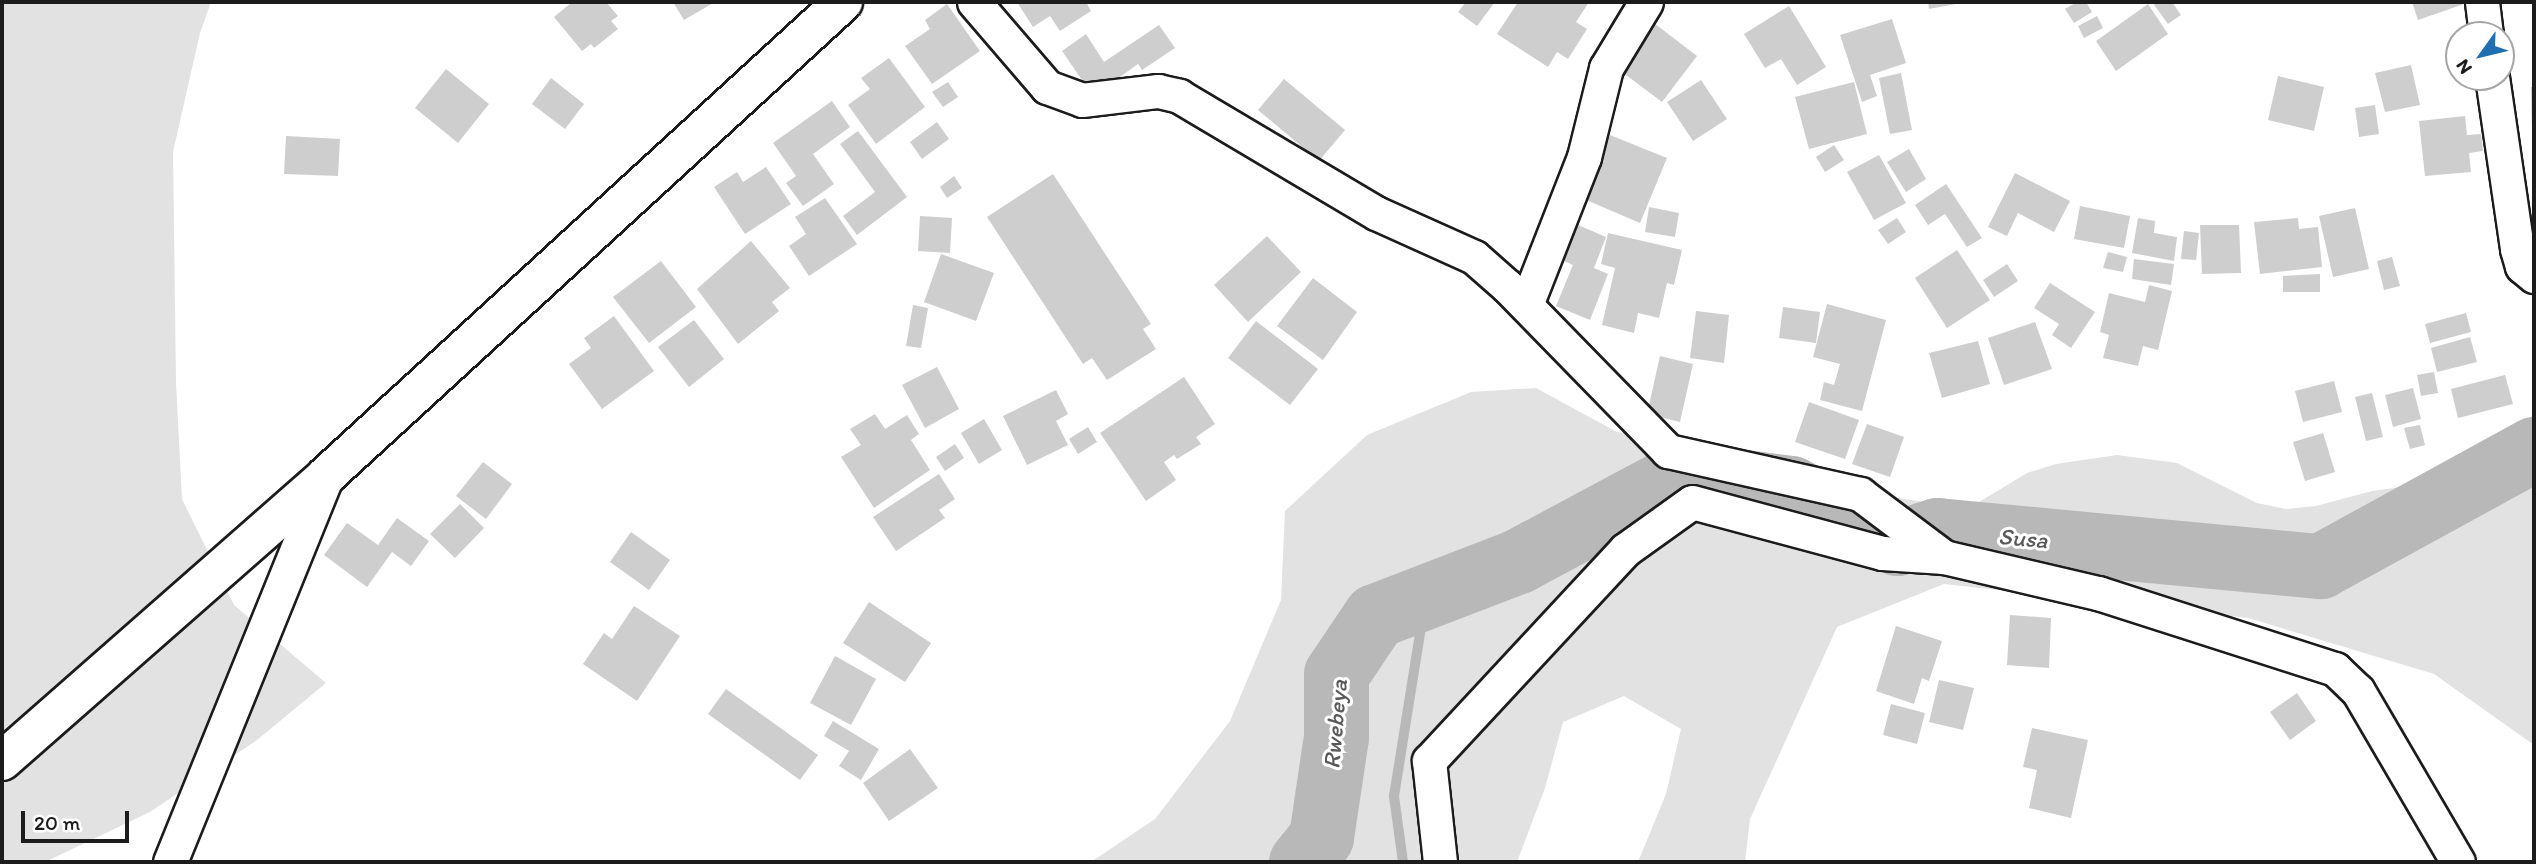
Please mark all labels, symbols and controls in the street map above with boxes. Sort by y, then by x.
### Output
north arrow [2445,21,2515,91]
text: N [2451,55,2477,79]
water label: Susa [1997,522,2049,554]
water label: Rwebeya [1317,678,1353,770]
scale bar [24,798,133,842]
text: 20 m [34,810,80,835]

